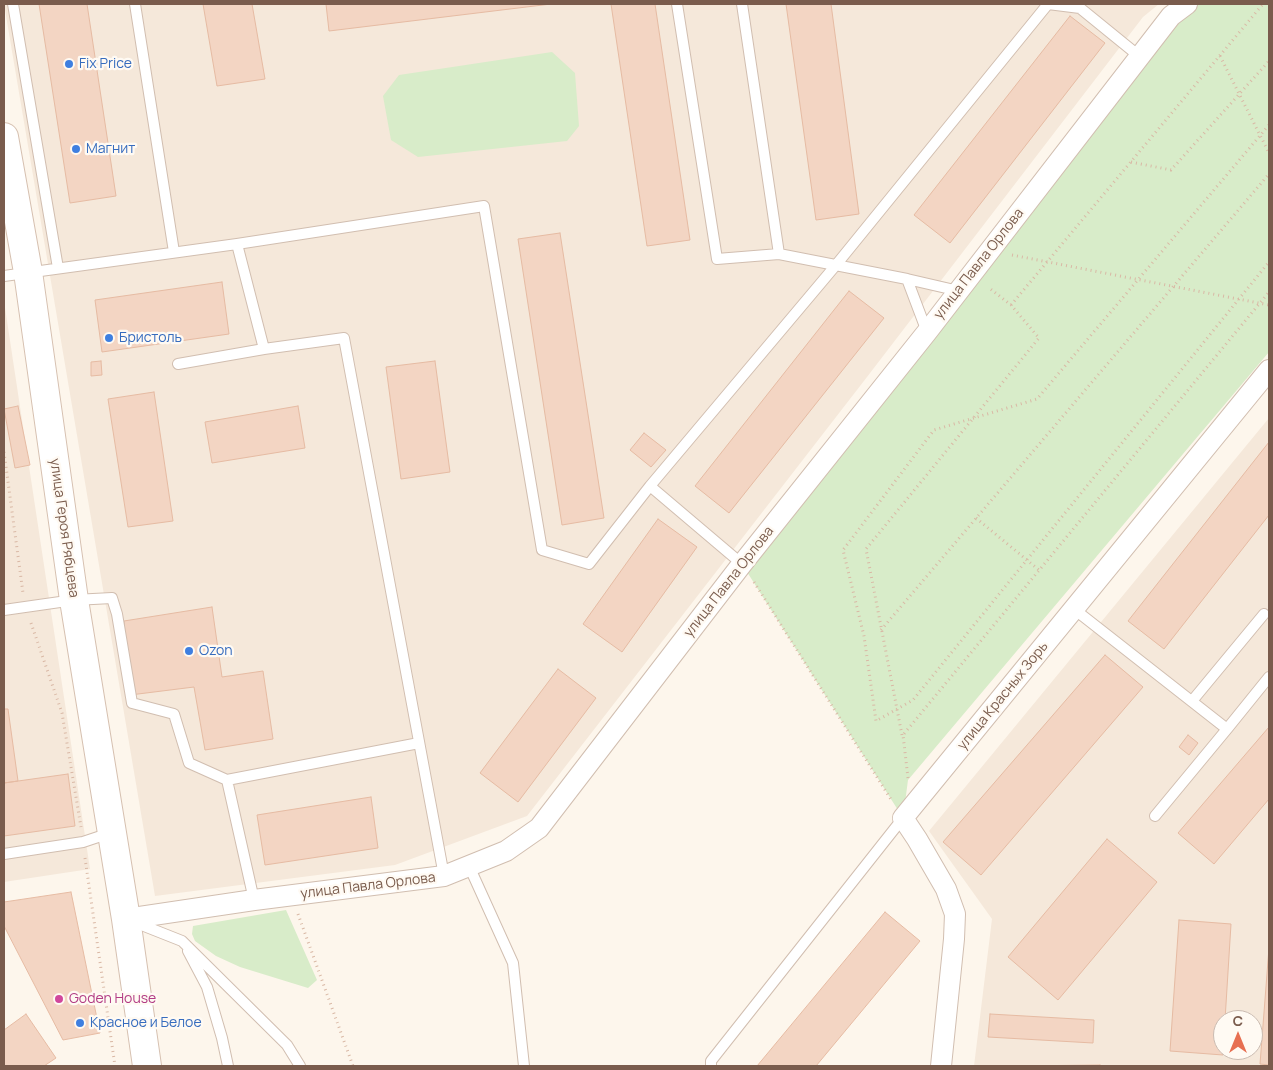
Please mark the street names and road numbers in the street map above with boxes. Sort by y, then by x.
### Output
street label: улица Павла Орлова [931,205,1027,323]
street label: улица Героя Рябцева [46,457,82,599]
street label: улица Павла Орлова [681,523,777,641]
street label: улица Красных Зорь [954,638,1052,754]
street label: улица Павла Орлова [299,869,437,903]

